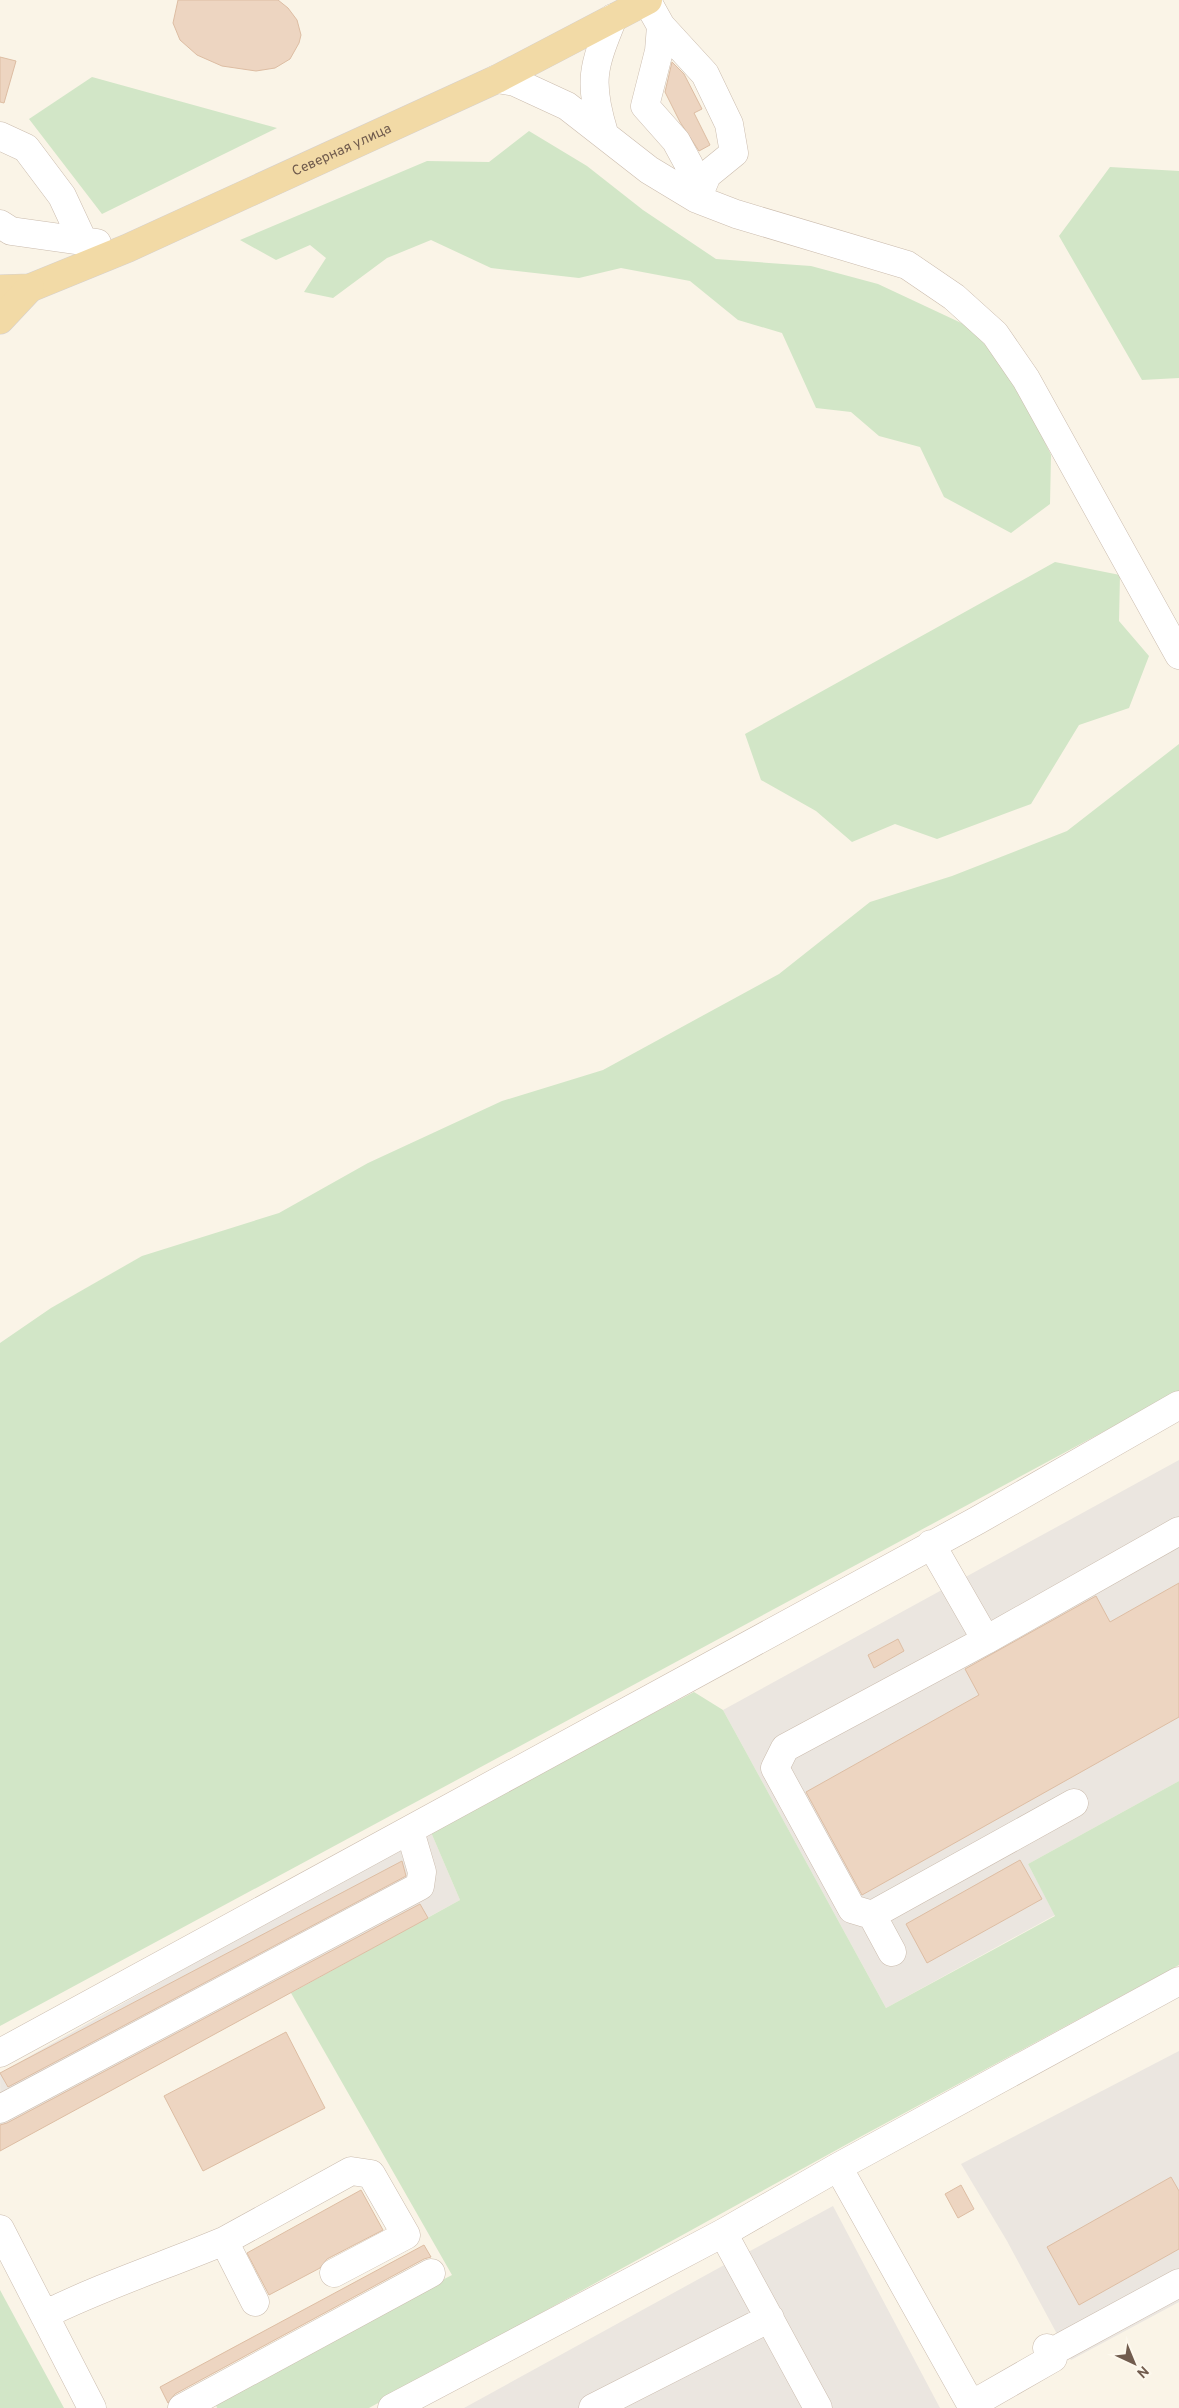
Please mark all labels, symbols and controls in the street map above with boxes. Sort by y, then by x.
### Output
street label: Северная улица [289,120,394,180]
north arrow [1109,2338,1159,2388]
text: N [1132,2362,1152,2381]

